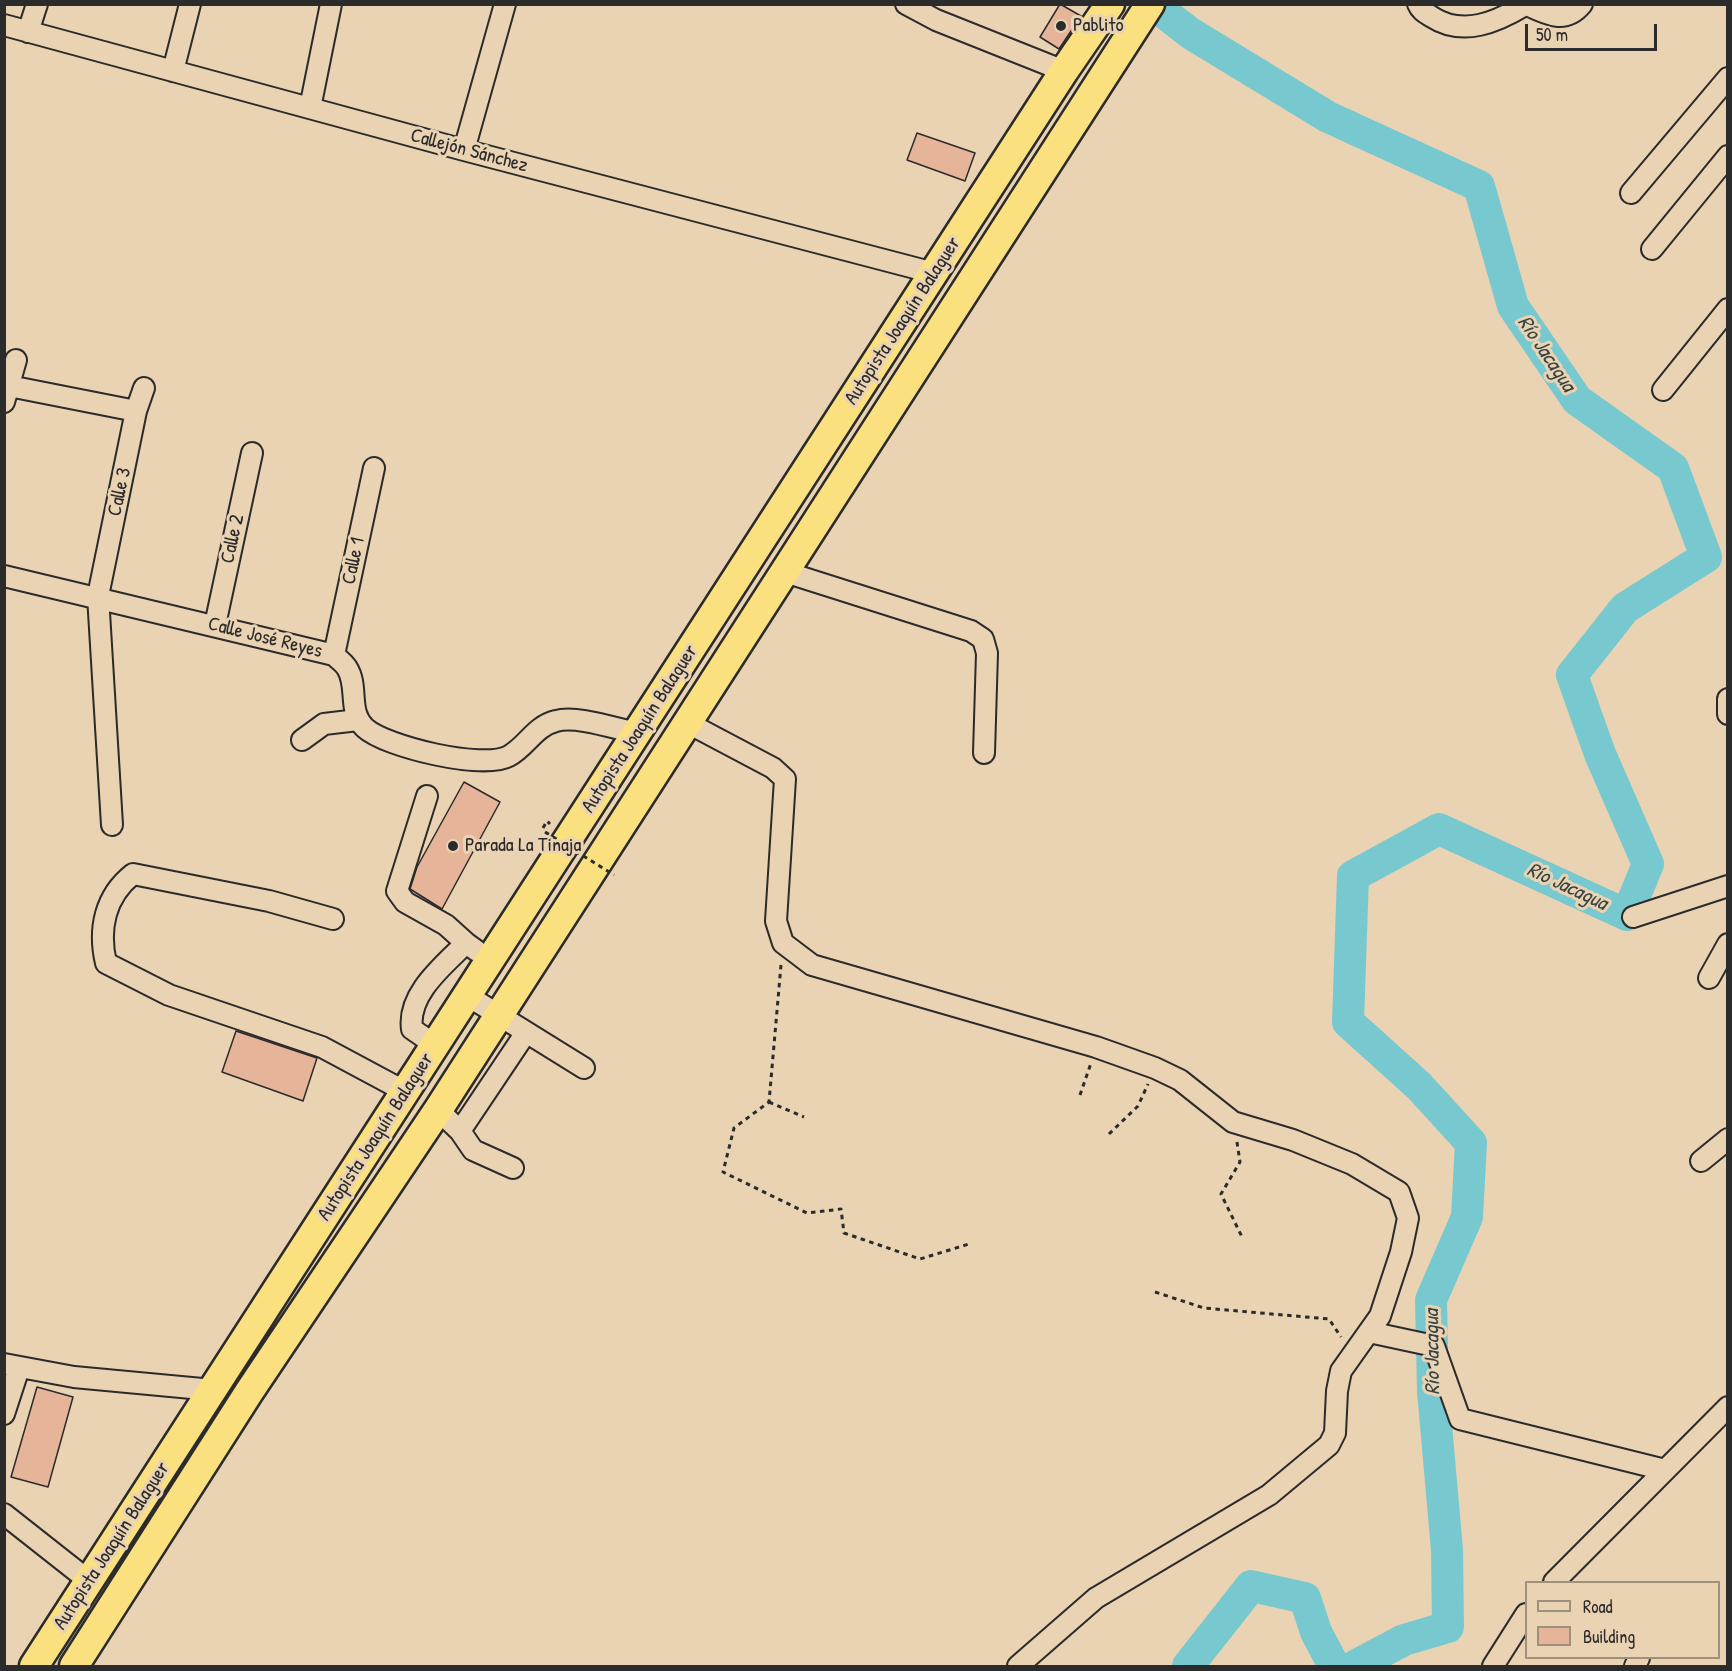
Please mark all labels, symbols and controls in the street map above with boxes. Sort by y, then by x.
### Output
scale bar [1528,12,1660,50]
place label: Pablito [1073,14,1123,38]
marker: Pablito [1054,19,1068,33]
text: 50 m [1536,22,1568,47]
street label: Callejón Sánchez [408,124,530,178]
street label: Autopista Joaquín Balaguer [840,233,966,409]
water label: Río Jacagua [1512,311,1580,397]
street label: Calle 3 [103,466,137,518]
street label: Calle 2 [216,512,250,566]
street label: Calle 1 [337,535,371,587]
street label: Calle José Reyes [205,612,325,664]
street label: Autopista Joaquín Balaguer [577,641,703,817]
place label: Parada La Tinaja [465,834,581,858]
marker: Parada La Tinaja [446,839,460,853]
water label: Río Jacagua [1523,857,1611,917]
street label: Autopista Joaquín Balaguer [313,1049,439,1225]
water label: Río Jacagua [1420,1309,1446,1395]
street label: Autopista Joaquín Balaguer [49,1458,175,1634]
legend [1525,1581,1720,1659]
text: Road [1583,1594,1613,1619]
text: Building [1583,1624,1635,1649]

